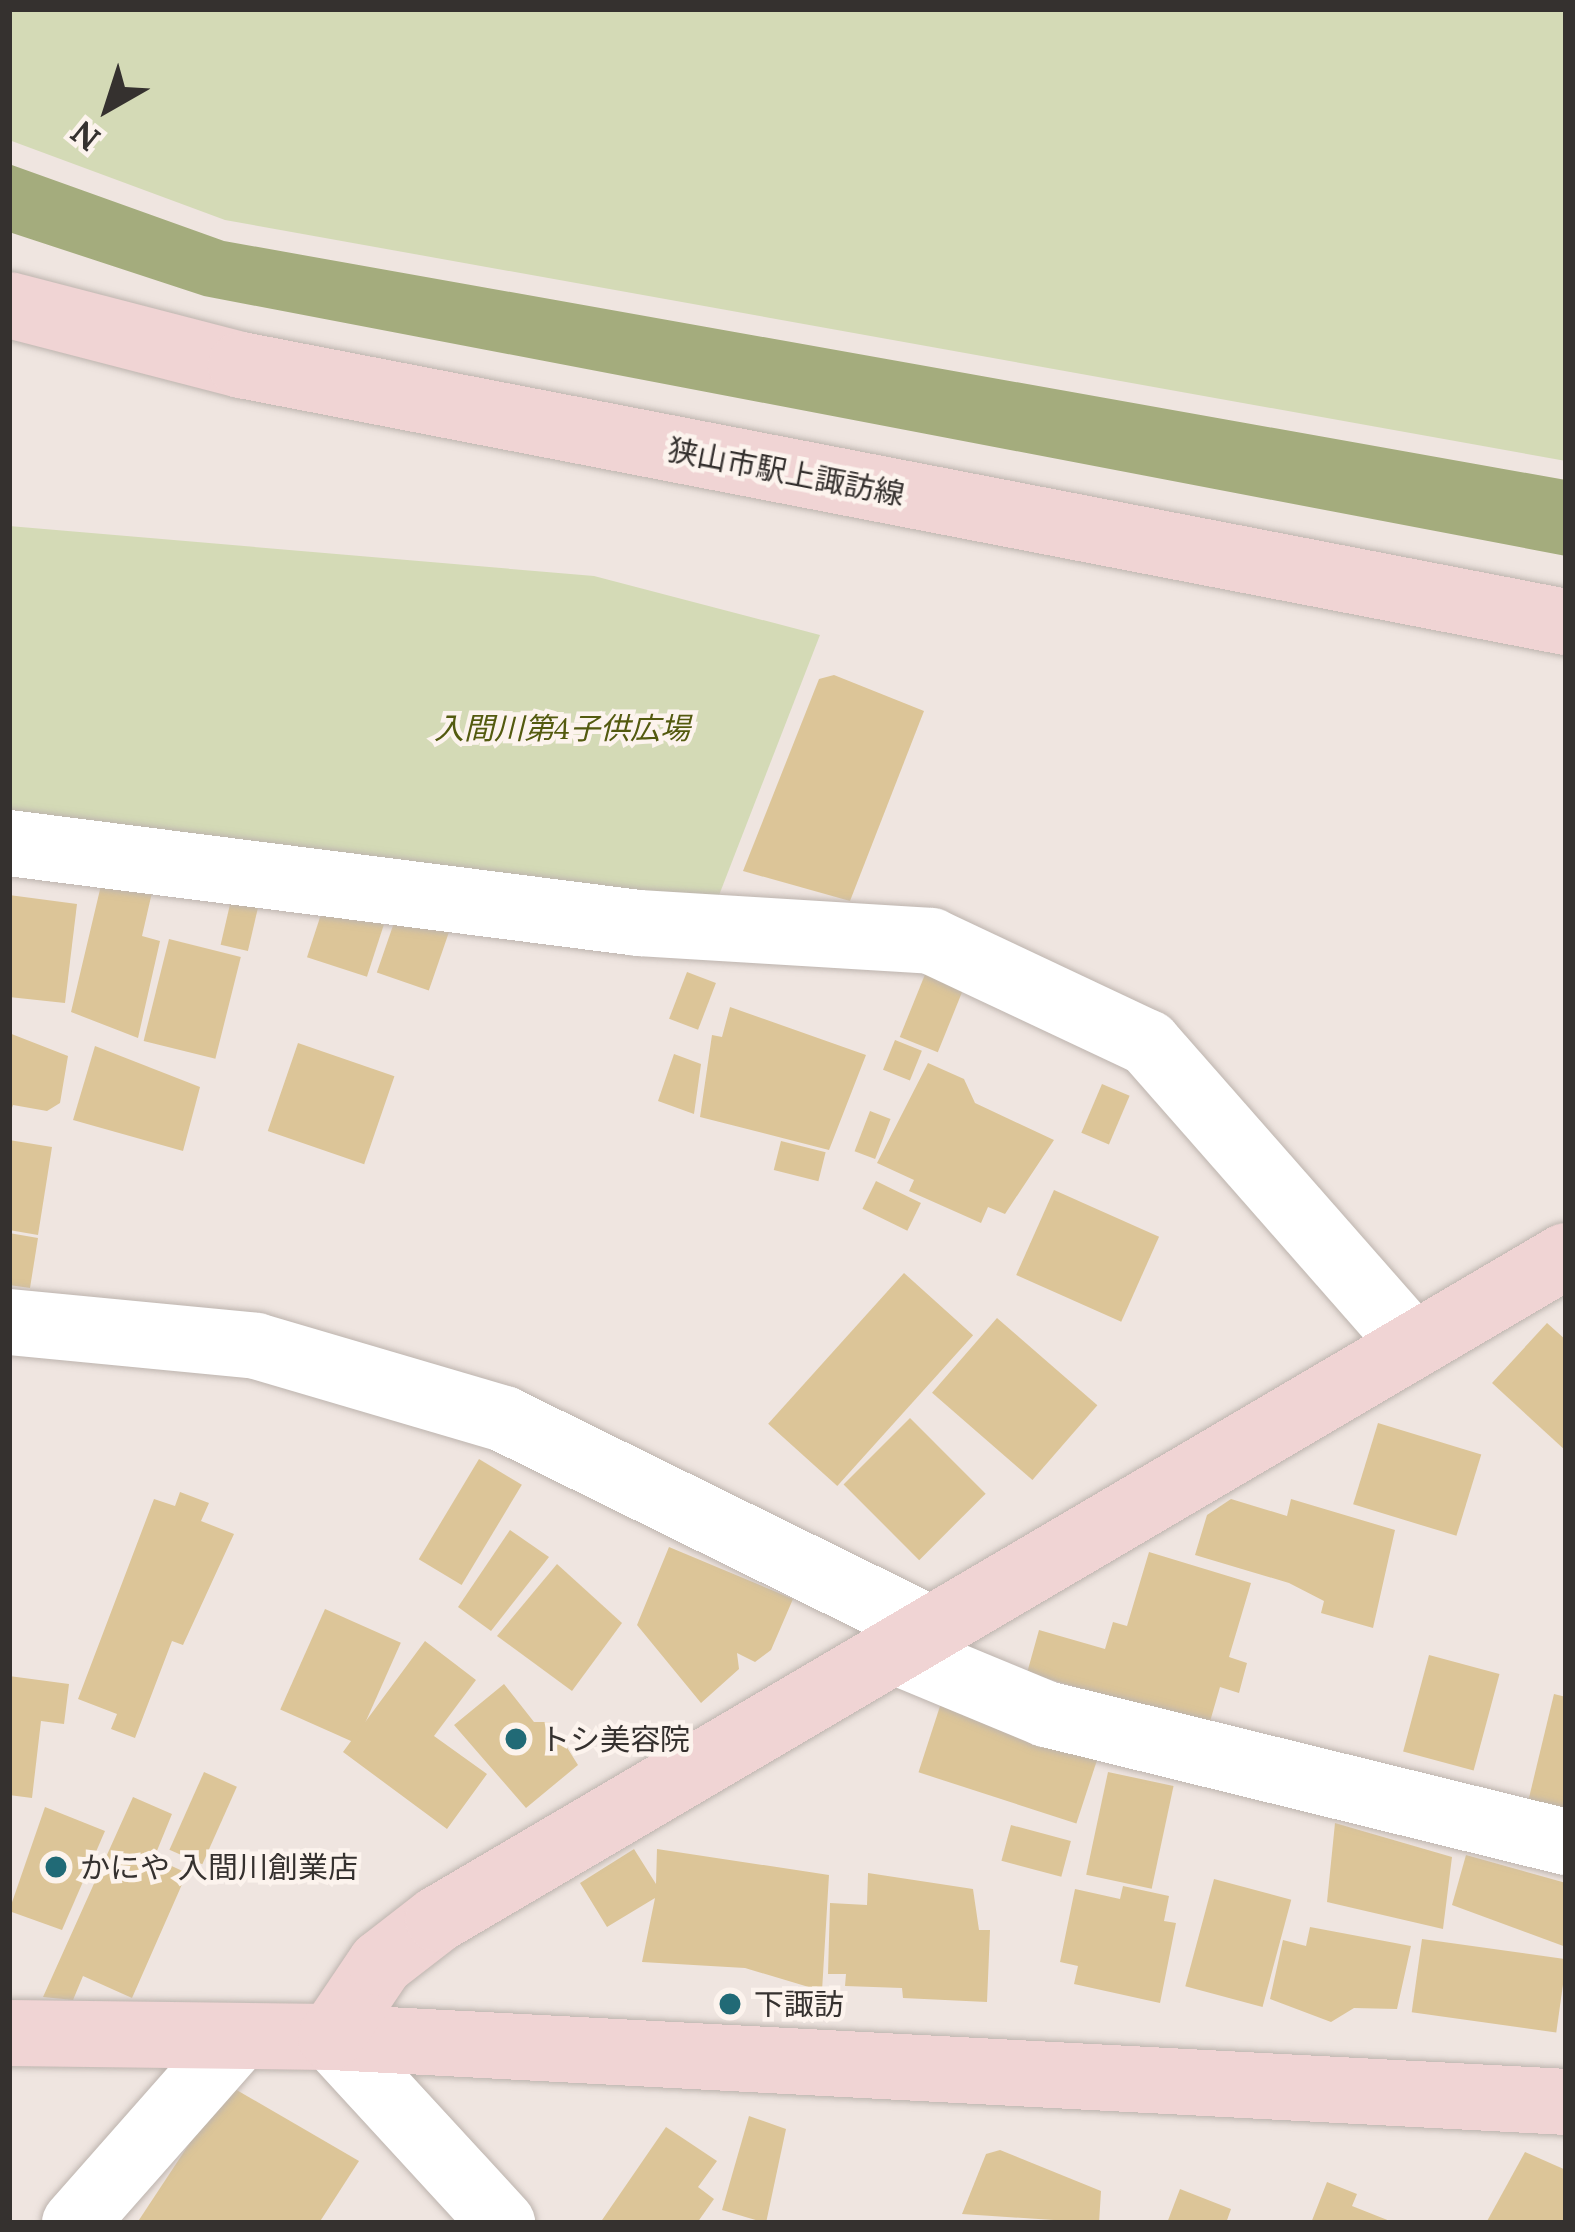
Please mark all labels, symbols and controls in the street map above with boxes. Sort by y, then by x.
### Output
north arrow [48,48,168,168]
text: N [62,112,108,160]
street label: 狭山市駅上諏訪線 [665,431,907,513]
park label: 入間川第4子供広場 [434,710,690,746]
place label: トシ美容院 [540,1721,690,1757]
marker: トシ美容院 [503,1726,529,1752]
place label: かにや 入間川創業店 [80,1849,358,1885]
marker: かにや 入間川創業店 [43,1854,69,1880]
place label: 下諏訪 [754,1986,844,2022]
marker: 下諏訪 [717,1991,743,2017]

